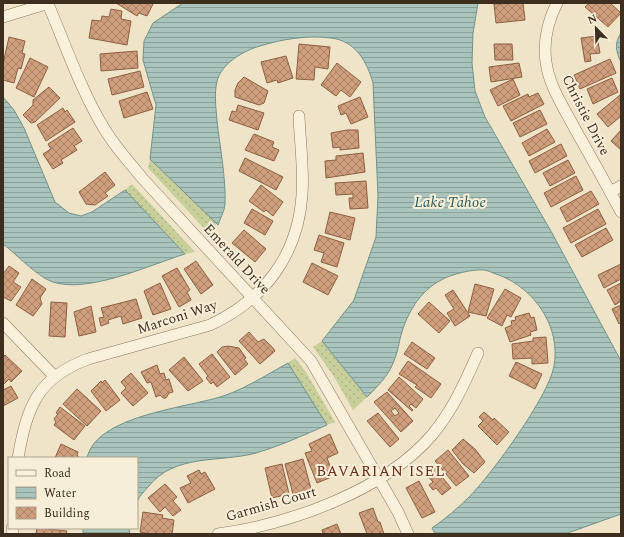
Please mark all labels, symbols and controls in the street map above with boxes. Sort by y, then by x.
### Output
north arrow [576,8,616,48]
text: N [585,10,600,29]
street label: Christie Drive [557,71,615,159]
water label: Lake Tahoe [414,191,486,214]
street label: Emerald Drive [199,219,276,299]
street label: Marconi Way [134,294,221,340]
legend [8,457,138,529]
district label: BAVARIAN ISEL [316,460,446,483]
text: Road [44,464,71,483]
street label: Garmish Court [223,481,319,527]
text: Water [44,484,76,503]
text: Building [44,504,90,523]

